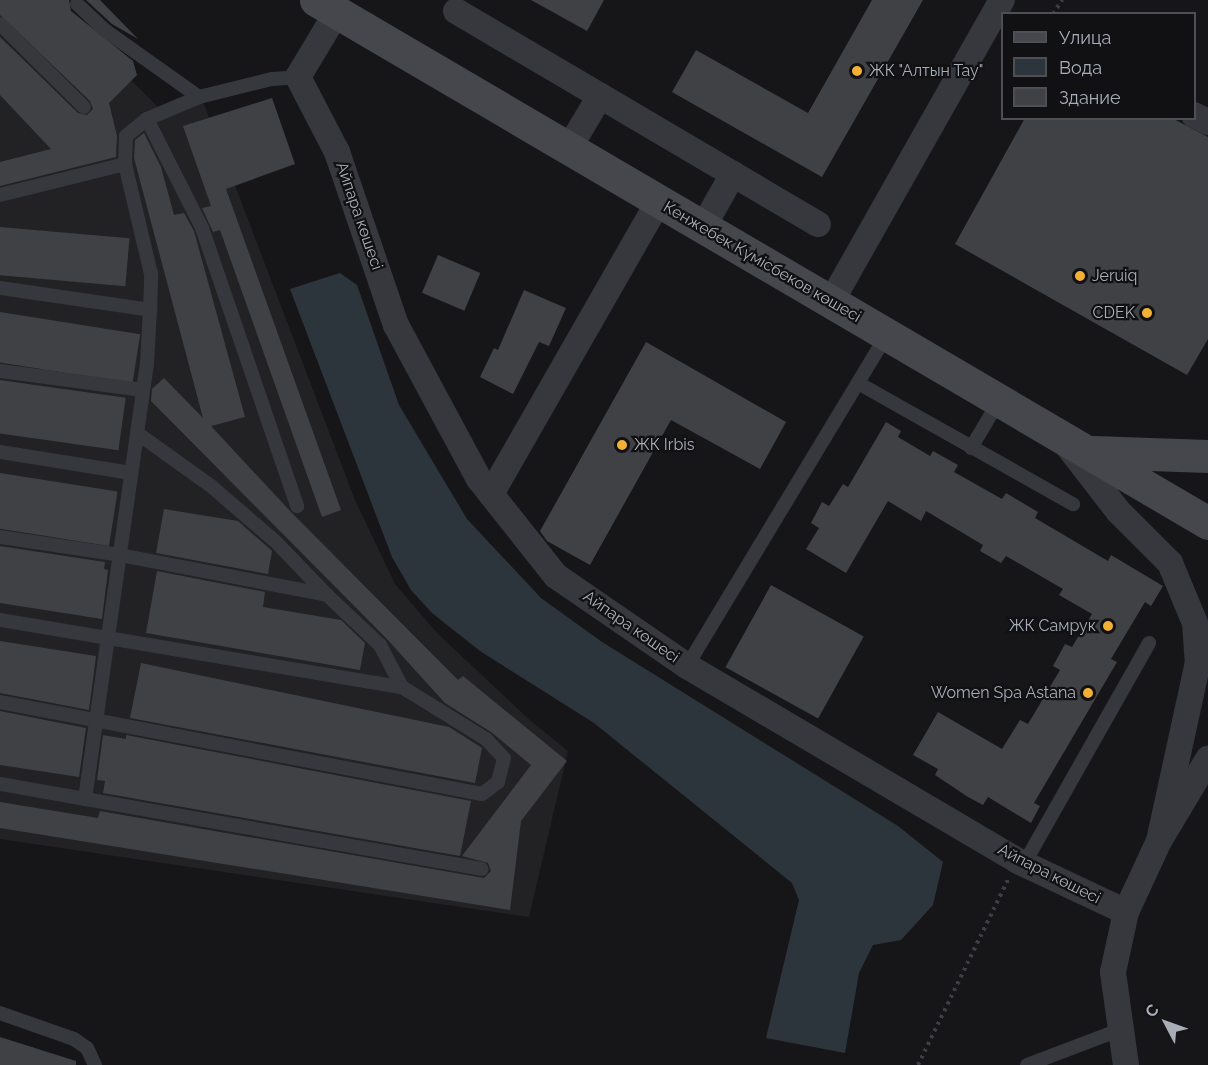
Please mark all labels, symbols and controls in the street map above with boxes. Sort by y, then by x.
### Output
legend [1001,12,1196,120]
text: Улица [1059,27,1111,48]
text: Вода [1059,57,1102,78]
place label: ЖК "Алтын Тау" [869,61,984,81]
marker: ЖК "Алтын Тау" [850,64,864,78]
text: Здание [1059,87,1121,108]
street label: Айпара көшесі [332,160,386,272]
street label: Кенжебек Күмісбеков көшесі [660,197,864,327]
place label: Jeruiq [1092,266,1137,286]
marker: Jeruiq [1073,269,1087,283]
place label: CDEK [1093,303,1135,323]
marker: CDEK [1140,306,1154,320]
place label: ЖК Irbis [634,435,695,455]
marker: ЖК Irbis [615,438,629,452]
street label: Айпара көшесі [579,587,683,667]
place label: ЖК Самрук [1009,616,1096,636]
marker: ЖК Самрук [1101,619,1115,633]
place label: Women Spa Astana [930,683,1076,703]
marker: Women Spa Astana [1081,686,1095,700]
street label: Айпара көшесі [994,840,1104,908]
north arrow [1136,993,1196,1053]
text: С [1141,1000,1163,1021]

